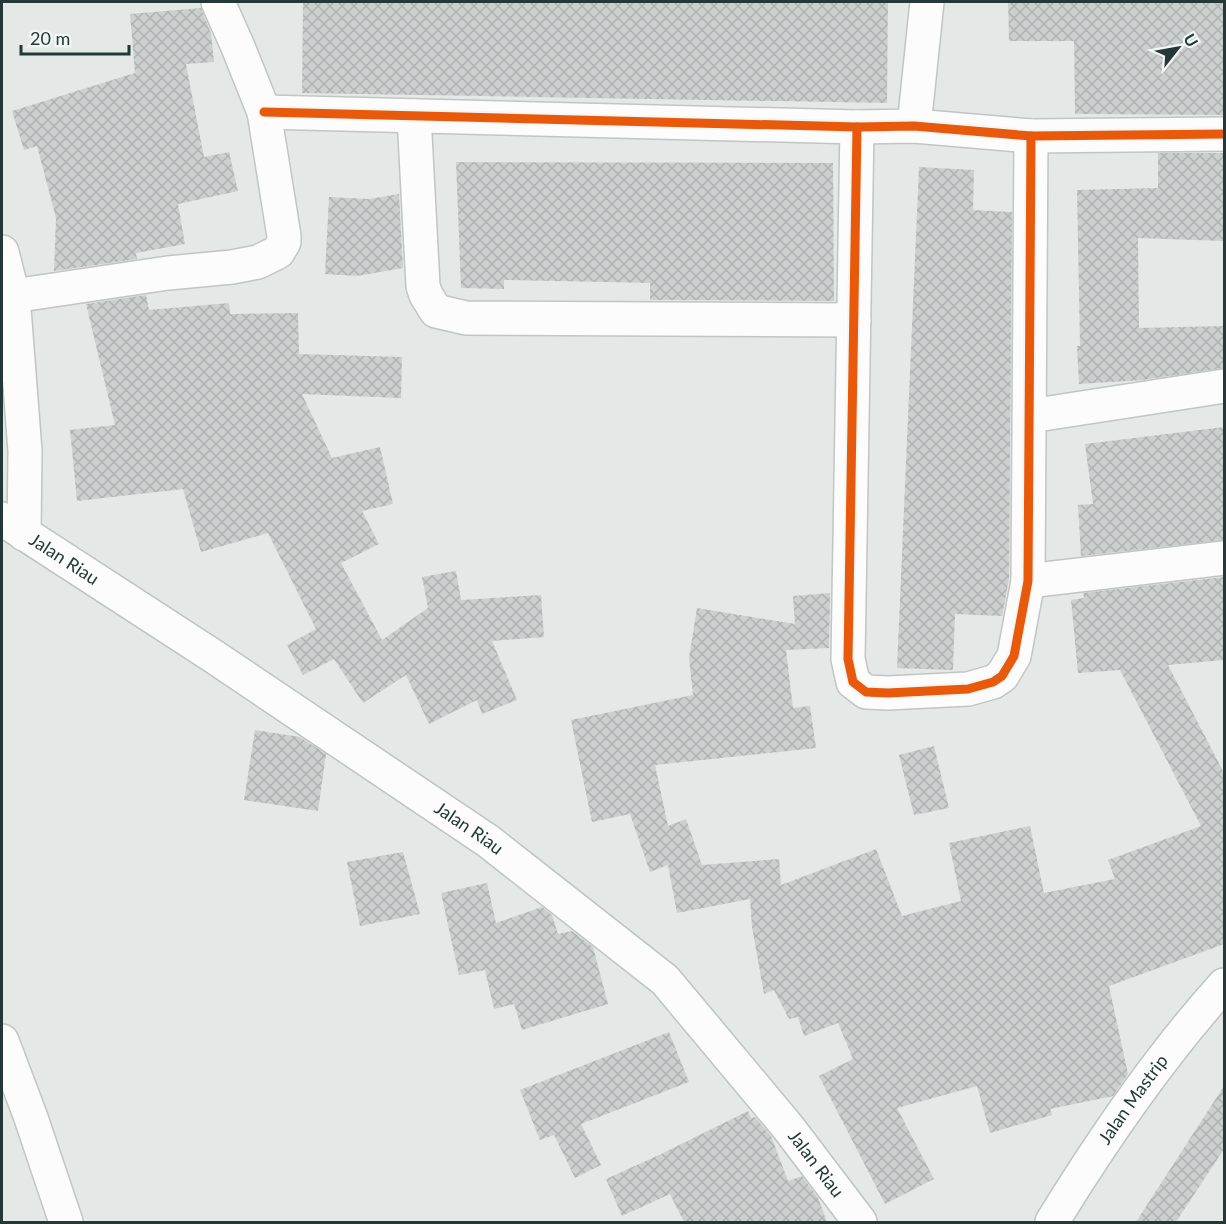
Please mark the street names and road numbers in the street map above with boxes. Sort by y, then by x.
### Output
street label: Jalan Riau [26,528,104,589]
street label: Jalan Riau [431,796,508,859]
street label: Jalan Mastrip [1093,1050,1172,1148]
street label: Jalan Riau [784,1125,849,1201]

